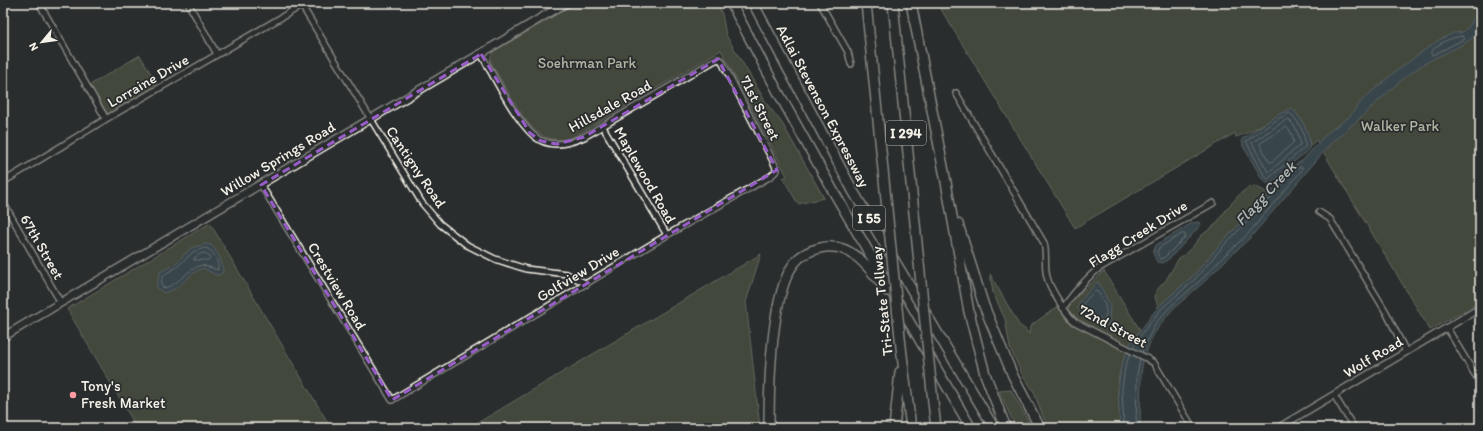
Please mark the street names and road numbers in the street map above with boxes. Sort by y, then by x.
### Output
street label: Adlai Stevenson Expressway [773,22,873,190]
street label: Lorraine Drive [104,50,192,112]
street label: 71st Street [736,73,784,144]
street label: Hillsdale Road [565,76,655,136]
street label: Willow Springs Road [217,118,339,200]
road number: I 294 [886,121,926,145]
street label: Cantigny Road [382,123,450,211]
street label: Maplewood Road [610,123,680,227]
street label: Flagg Creek Drive [1085,196,1191,272]
road number: I 55 [853,206,885,230]
street label: 67th Street [16,211,68,283]
street label: Crestview Road [304,239,370,333]
street label: Golfview Drive [533,242,623,306]
street label: Tri-State Tollway [867,245,897,357]
street label: 72nd Street [1076,300,1151,352]
street label: Wolf Road [1340,332,1406,382]

